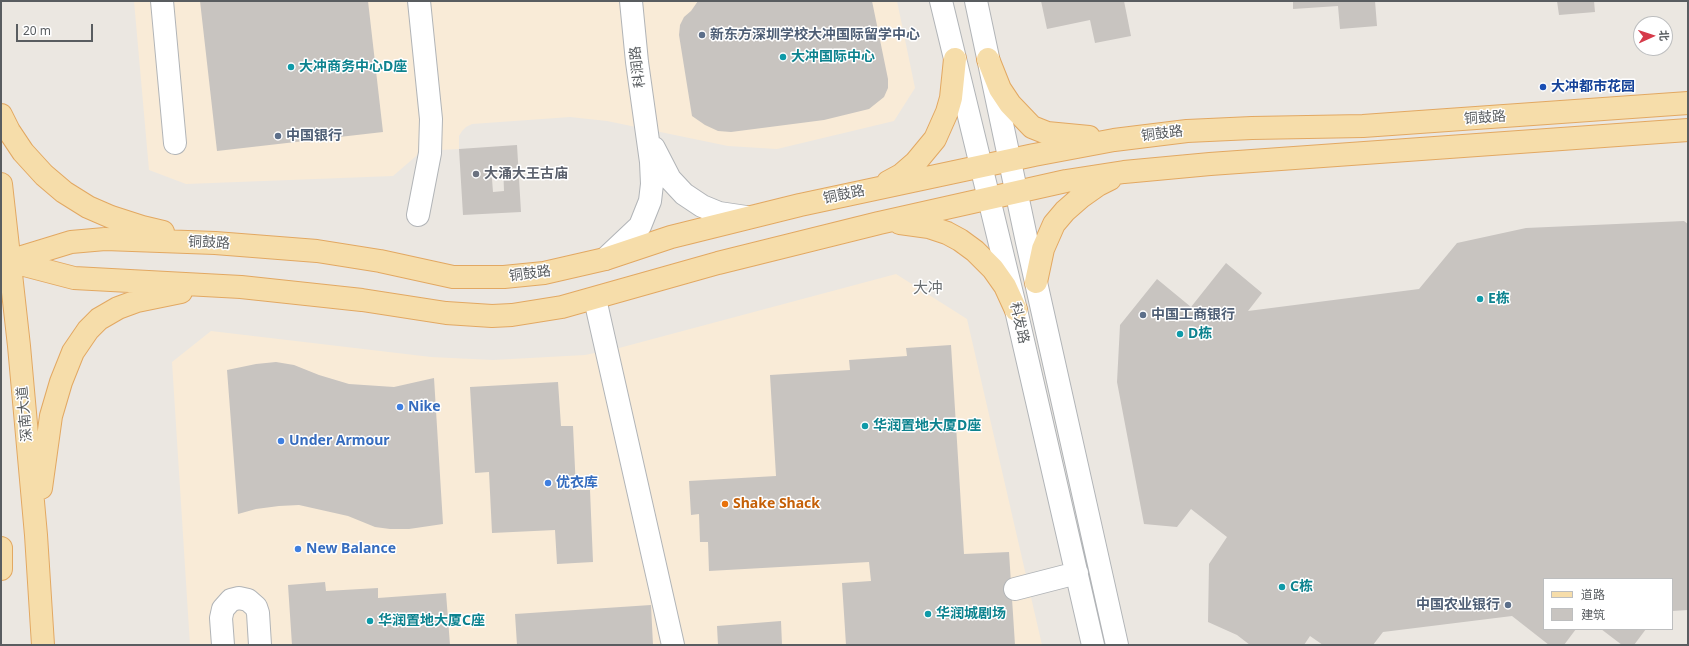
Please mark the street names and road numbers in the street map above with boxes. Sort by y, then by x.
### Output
street label: 科润路 [627,45,649,89]
street label: 铜鼓路 [1463,108,1507,128]
street label: 铜鼓路 [1140,123,1184,145]
street label: 铜鼓路 [822,182,866,208]
street label: 铜鼓路 [188,234,230,252]
street label: 铜鼓路 [508,263,552,285]
street label: 科发路 [1006,301,1032,345]
street label: 深南大道 [14,385,36,443]

